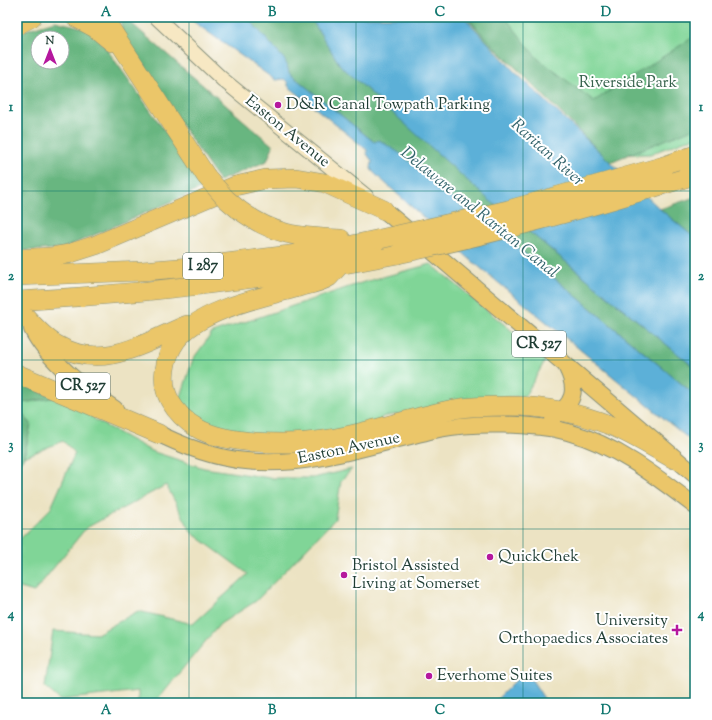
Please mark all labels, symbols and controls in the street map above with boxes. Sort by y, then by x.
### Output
text: A [101,4,112,22]
text: B [268,4,277,22]
text: C [435,4,445,22]
text: D [601,4,611,22]
north arrow [30,30,70,70]
text: N [45,33,55,49]
park label: Riverside Park [579,72,677,95]
street label: Easton Avenue [239,90,335,174]
place label: D&R Canal Towpath Parking [286,94,490,117]
text: 1 [9,99,14,117]
text: 1 [699,99,704,117]
marker: D&R Canal Towpath Parking [273,100,283,110]
water label: Raritan River [505,114,589,192]
water label: Delaware and Raritan Canal [395,142,563,284]
road number: I 287 [183,253,223,279]
text: 2 [8,268,15,286]
text: 2 [698,268,705,286]
road number: CR 527 [512,331,566,357]
road number: CR 527 [56,373,110,399]
street label: Easton Avenue [296,427,402,471]
text: 3 [8,437,14,455]
text: 3 [698,437,704,455]
place label: QuickChek [498,546,579,569]
marker: QuickChek [485,552,495,562]
place label: Bristol Assisted Living at Somerset [352,555,480,596]
marker: Bristol Assisted Living at Somerset [339,570,349,580]
text: 4 [7,606,15,624]
text: 4 [697,606,705,624]
place label: University Orthopaedics Associates [499,610,668,651]
marker: University Orthopaedics Associates [671,624,683,636]
place label: Everhome Suites [437,665,552,688]
marker: Everhome Suites [424,671,434,681]
text: A [101,702,112,720]
text: B [268,702,277,720]
text: C [435,702,445,720]
text: D [601,702,611,720]

